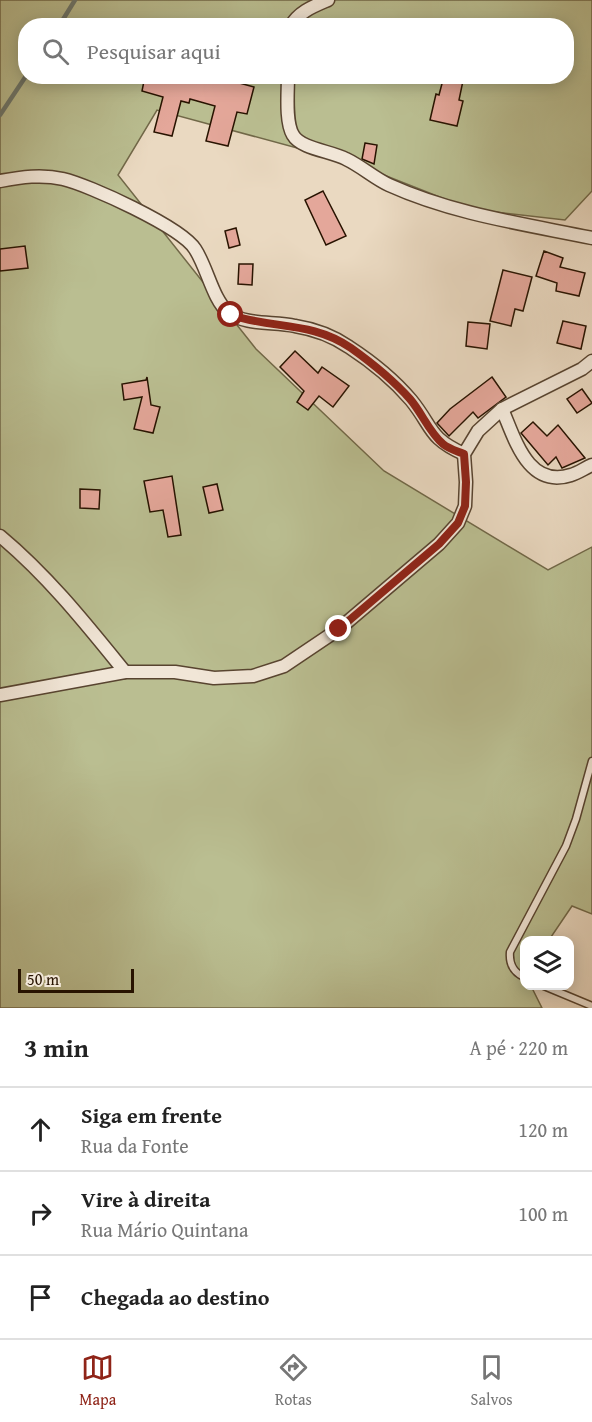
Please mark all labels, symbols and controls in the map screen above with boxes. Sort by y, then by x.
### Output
search box [18,18,574,84]
icon: search [39,35,72,68]
text: Pesquisar aqui [87,35,221,67]
route start [217,301,243,327]
route end [325,615,351,641]
map controls [520,936,574,990]
button: layers [520,936,574,990]
scale bar [18,966,134,994]
text: 50 m [27,967,59,991]
text: 3 min [24,1028,89,1067]
text: A pé · 220 m [470,1033,568,1062]
text: Siga em frente [81,1099,222,1131]
icon: ahead [24,1113,57,1146]
text: 120 m [518,1115,568,1144]
text: Rua da Fonte [81,1131,189,1160]
text: Vire à direita [81,1183,211,1215]
icon: right [24,1197,57,1230]
text: 100 m [518,1199,568,1228]
text: Rua Mário Quintana [81,1215,249,1244]
icon: arrive [24,1281,57,1314]
text: Chegada ao destino [81,1281,269,1313]
tab: Mapa [79,1351,116,1411]
tab: Rotas [275,1351,312,1411]
tab: Salvos [471,1351,513,1411]

